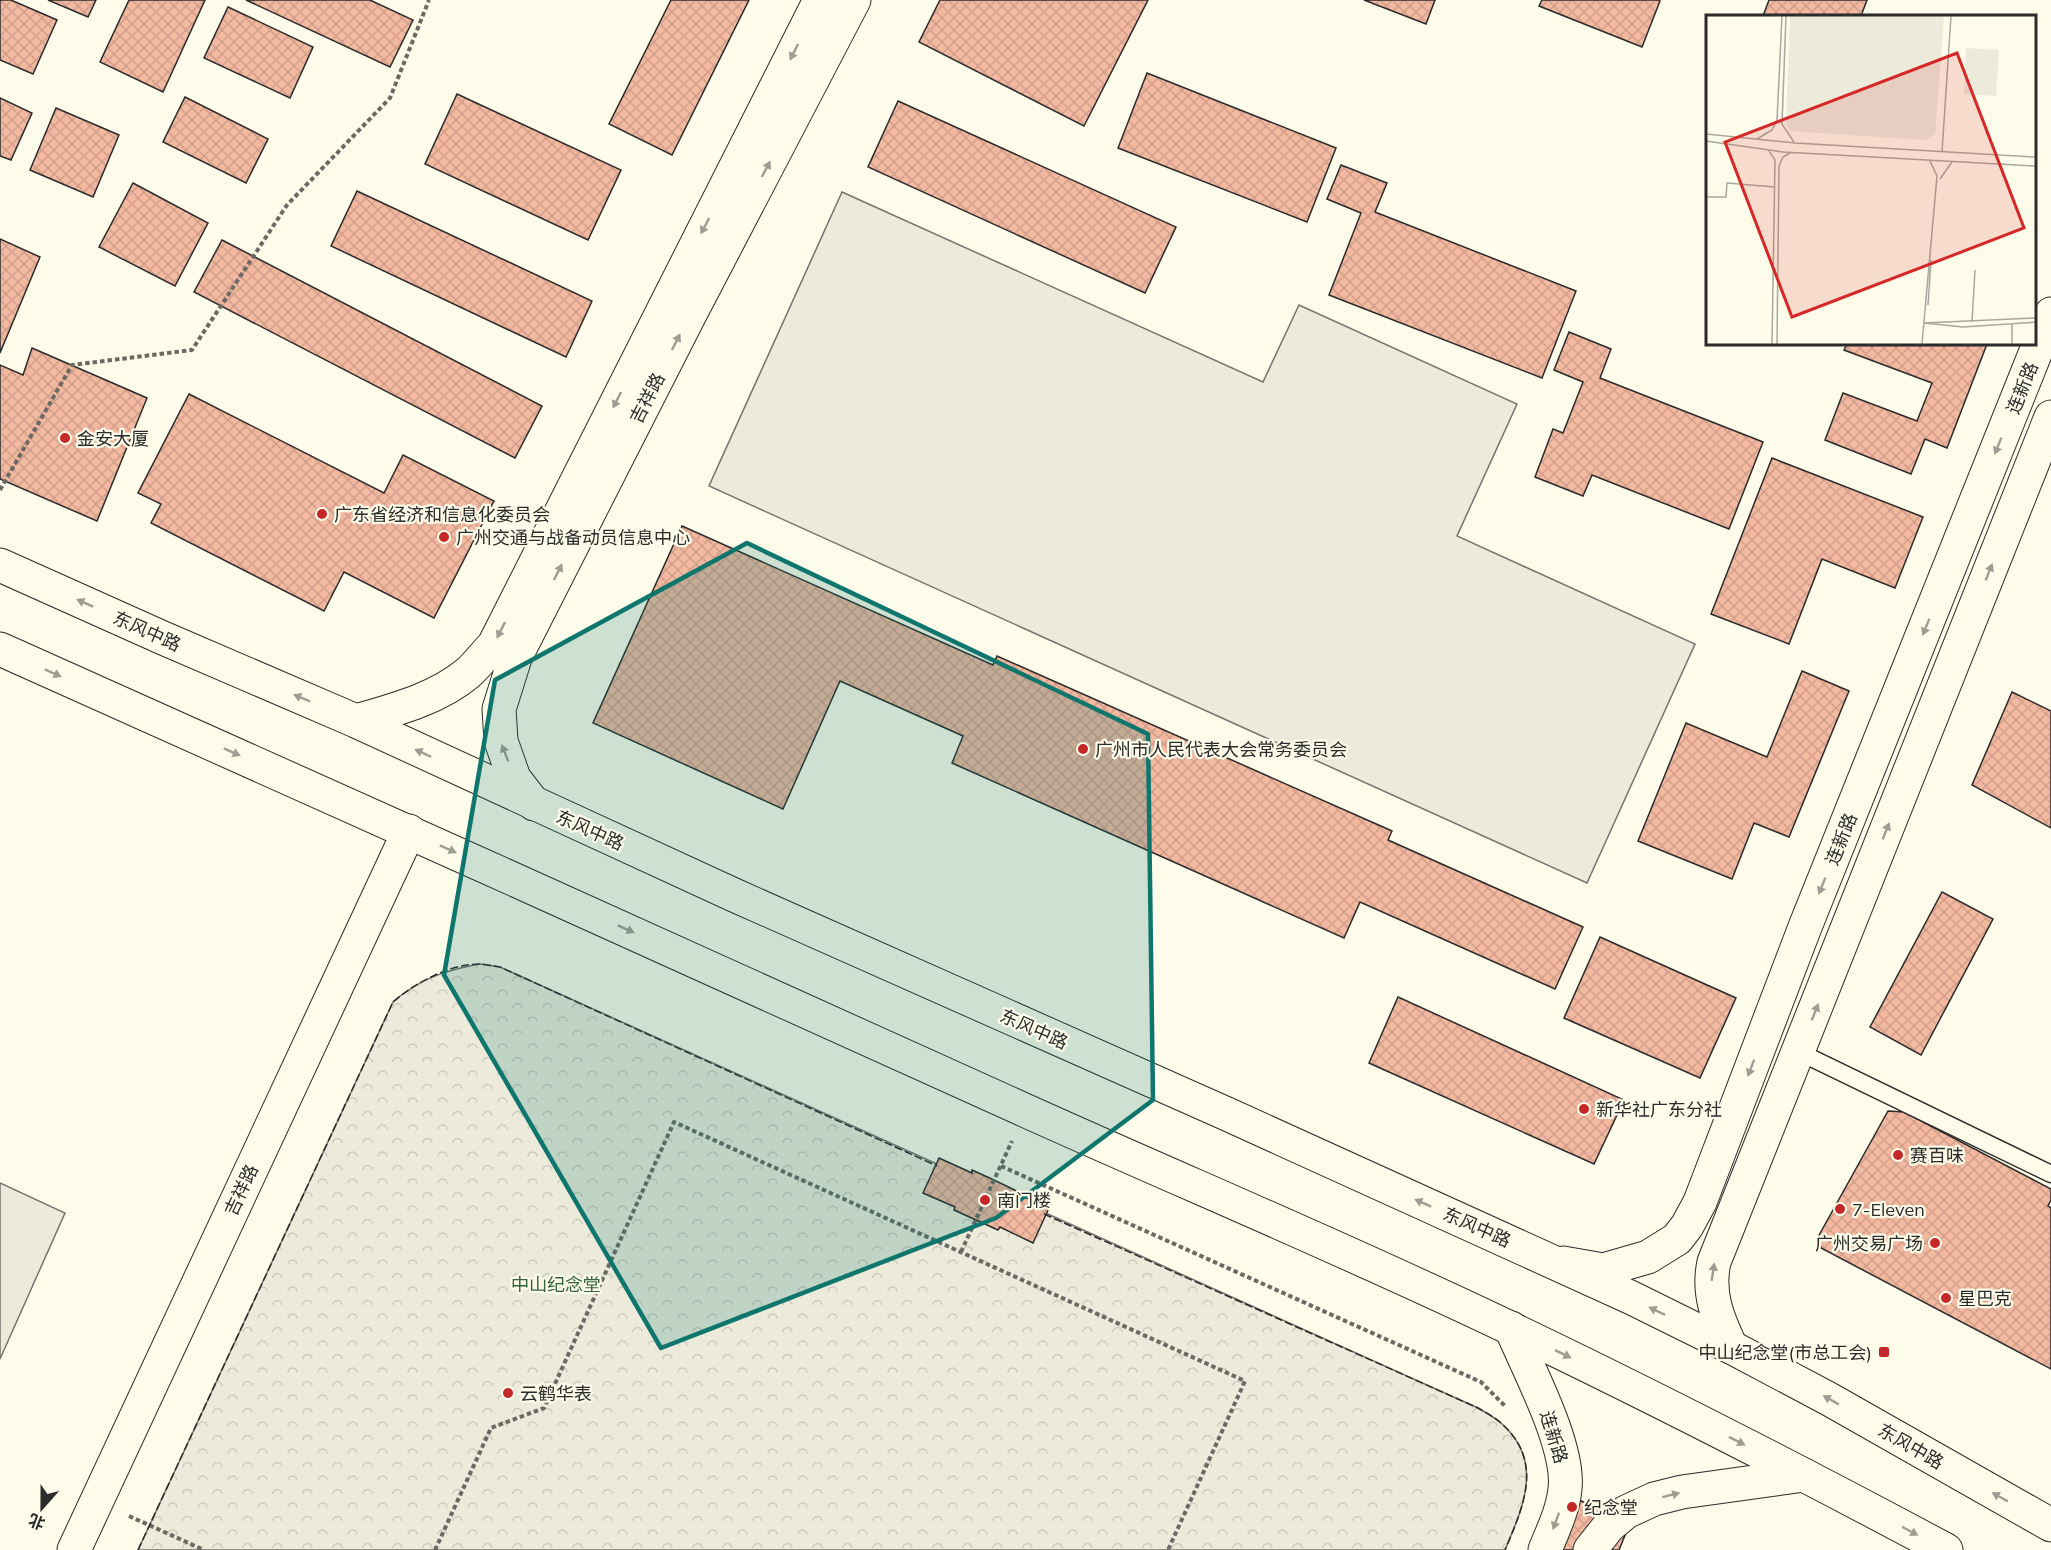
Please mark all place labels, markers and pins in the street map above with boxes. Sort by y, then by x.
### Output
place label: 金安大厦 [77,427,149,450]
marker: 金安大厦 [58,431,72,445]
place label: 广东省经济和信息化委员会 [334,503,550,526]
marker: 广东省经济和信息化委员会 [315,507,329,521]
place label: 广州交通与战备动员信息中心 [456,526,690,549]
marker: 广州交通与战备动员信息中心 [437,530,451,544]
place label: 广州市人民代表大会常务委员会 [1095,738,1347,761]
marker: 广州市人民代表大会常务委员会 [1076,742,1090,756]
place label: 新华社广东分社 [1596,1098,1722,1121]
marker: 新华社广东分社 [1577,1102,1591,1116]
place label: 赛百味 [1910,1144,1964,1167]
marker: 赛百味 [1891,1148,1905,1162]
place label: 南门楼 [997,1189,1051,1212]
marker: 南门楼 [978,1193,992,1207]
place label: 7-Eleven [1852,1198,1925,1221]
marker: 7-Eleven [1833,1202,1847,1216]
place label: 广州交易广场 [1815,1232,1923,1255]
marker: 广州交易广场 [1928,1236,1942,1250]
place label: 星巴克 [1958,1287,2012,1310]
marker: 星巴克 [1939,1291,1953,1305]
place label: 中山纪念堂(市总工会) [1699,1341,1872,1364]
marker: 中山纪念堂(市总工会) [1877,1345,1891,1359]
place label: 云鹤华表 [520,1382,592,1405]
marker: 云鹤华表 [501,1386,515,1400]
place label: 纪念堂 [1584,1496,1638,1519]
marker: 纪念堂 [1565,1500,1579,1514]

